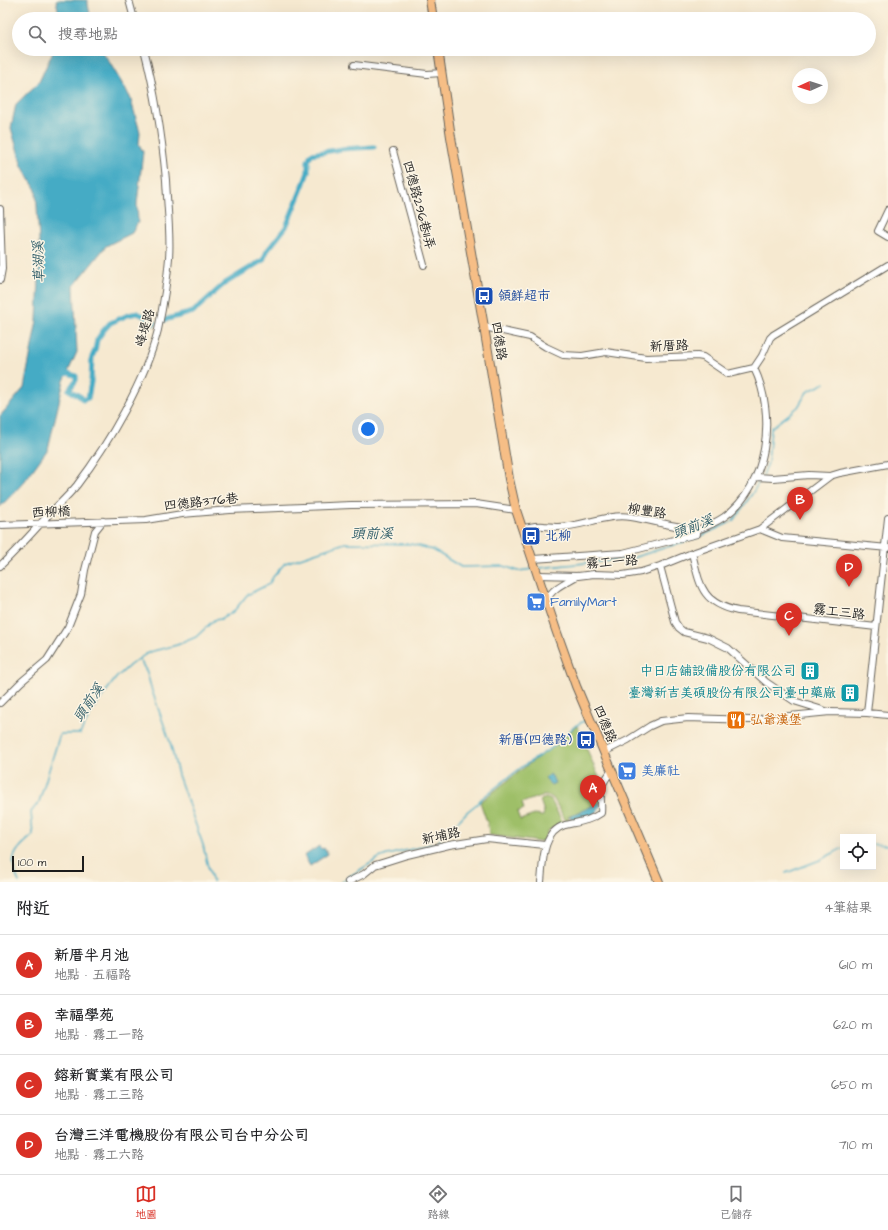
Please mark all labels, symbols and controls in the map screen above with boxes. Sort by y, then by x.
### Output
search box [12,12,876,56]
icon: search [26,23,48,45]
text: 搜尋地點 [58,24,118,45]
north arrow [792,68,828,104]
street label: 四德路296巷11弄 [398,159,440,251]
water label: 草湖溪 [28,240,50,283]
bus stop icon: 領鮮超市 [473,285,495,307]
place label: 領鮮超市 [498,287,550,305]
street label: 峰堤路 [131,307,159,349]
street label: 四德路 [487,320,511,362]
street label: 新厝路 [649,336,689,356]
your location [358,419,378,439]
pin: B [787,487,813,520]
street label: 四德路376巷 [163,489,239,515]
street label: 柳豐路 [626,499,668,523]
street label: 西柳橋 [31,502,71,522]
water label: 頭前溪 [670,510,717,544]
water label: 頭前溪 [351,524,394,544]
bus stop icon: 北柳 [520,525,542,547]
place label: 北柳 [545,527,571,545]
street label: 霧工一路 [585,551,639,573]
pin: D [836,554,862,587]
supermarket icon: FamilyMart [525,591,547,613]
place label: FamilyMart [550,593,617,612]
street label: 霧工三路 [812,600,866,624]
pin: C [776,603,802,636]
building icon: 中日店舖設備股份有限公司 [799,660,821,682]
place label: 中日店舖設備股份有限公司 [640,662,796,680]
water label: 頭前溪 [69,679,110,726]
building icon: 臺灣新吉美碩股份有限公司臺中藥廠 [839,682,861,704]
place label: 臺灣新吉美碩股份有限公司臺中藥廠 [628,684,836,702]
street label: 四德路 [589,703,621,745]
restaurant icon: 弘爺漢堡 [725,709,747,731]
place label: 弘爺漢堡 [750,711,802,729]
bus stop icon: 新厝(四德路) [575,729,597,751]
place label: 新厝(四德路) [499,731,572,749]
supermarket icon: 美廉社 [616,760,638,782]
place label: 美廉社 [641,762,680,780]
pin: A [580,775,606,808]
street label: 新埔路 [420,823,462,849]
map controls [840,834,876,870]
button: locate [840,834,876,870]
scale bar [12,854,84,873]
text: 100 m [18,855,46,870]
text: 附近 [16,897,50,921]
text: 4筆結果 [824,899,872,917]
text: 新厝半月池 [54,945,129,966]
text: A [25,956,33,974]
text: 610 m [839,956,872,974]
text: 地點 · 五福路 [54,966,131,984]
text: 幸福學苑 [54,1005,114,1026]
text: B [24,1016,34,1034]
text: 620 m [833,1016,872,1034]
text: 地點 · 霧工一路 [54,1026,144,1044]
text: 鎔新實業有限公司 [54,1065,174,1086]
text: C [24,1076,34,1094]
text: 650 m [831,1076,872,1094]
text: 地點 · 霧工三路 [54,1086,144,1104]
text: 台灣三洋電機股份有限公司台中分公司 [54,1125,309,1146]
text: D [25,1136,33,1154]
text: 710 m [839,1136,872,1154]
text: 地點 · 霧工六路 [54,1146,144,1164]
tab: 地圖 [135,1183,157,1222]
tab: 路線 [427,1183,449,1222]
tab: 已儲存 [720,1183,753,1222]

